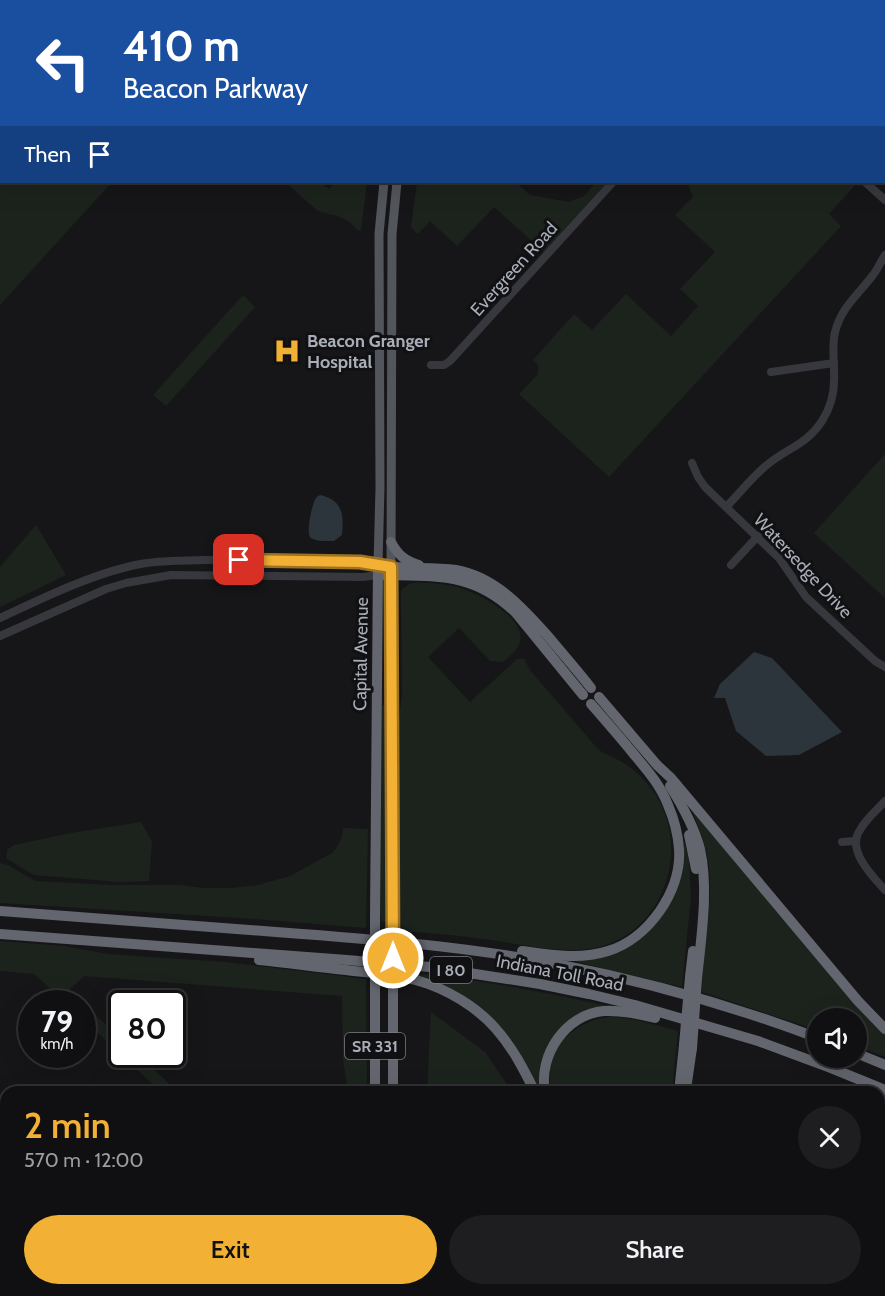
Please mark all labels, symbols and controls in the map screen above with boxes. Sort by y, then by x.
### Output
text: 410 m [123,20,240,72]
icon: left [24,24,102,102]
text: Beacon Parkway [123,72,308,105]
icon: arrive [83,138,116,171]
text: Then [24,141,71,168]
street label: Evergreen Road [466,217,562,321]
place label: Beacon Granger Hospital [307,330,430,373]
hospital icon: Beacon Granger Hospital [272,336,302,366]
street label: Watersedge Drive [749,509,857,623]
pin [213,534,264,585]
icon: arrive [222,543,255,576]
street label: Capital Avenue [349,597,373,711]
position arrow [361,926,425,990]
street label: Indiana Toll Road [494,950,626,996]
road number: I 80 [430,957,472,983]
speed limit sign: 80 [108,990,186,1068]
text: 79 [41,1003,73,1040]
map controls [807,1008,867,1068]
button: sound [807,1008,867,1068]
road number: SR 331 [345,1033,405,1059]
text: km/h [41,1035,73,1053]
text: 2 min [24,1103,111,1147]
button: close [798,1106,861,1169]
text: 570 m · 12:00 [24,1148,144,1172]
button: Exit [24,1215,437,1284]
button: Share [449,1215,861,1284]

